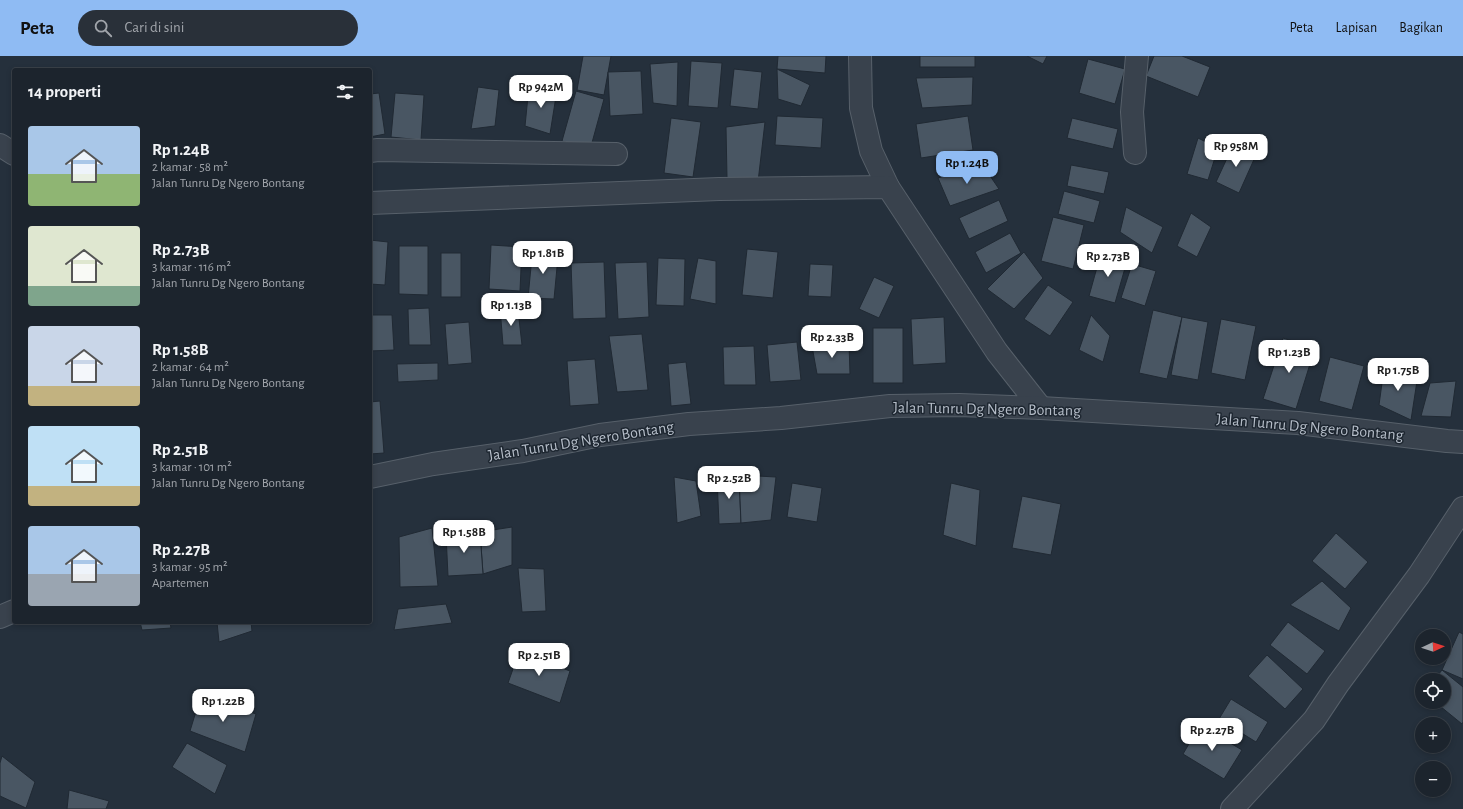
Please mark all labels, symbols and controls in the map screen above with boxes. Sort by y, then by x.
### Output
search box [78,10,358,46]
icon: search [92,17,114,39]
text: Peta [20,19,54,38]
text: Cari di sini [124,20,184,35]
text: Peta [1290,21,1314,35]
text: Lapisan [1336,21,1377,35]
text: Bagikan [1399,21,1443,35]
pin: Rp 942M [504,75,578,109]
icon: filters [334,81,356,103]
text: Rp 942M [518,81,564,94]
text: 14 properti [28,83,101,100]
pin: Rp 958M [1199,134,1273,168]
text: Rp 958M [1214,140,1258,153]
text: Rp 1.24B [152,141,209,158]
icon: home [60,142,108,190]
pin: Rp 1.24B [926,151,1008,185]
text: Rp 1.24B [945,157,989,170]
text: 2 kamar · 58 m² [152,161,228,174]
text: Jalan Tunru Dg Ngero Bontang [152,177,305,190]
text: Rp 2.73B [152,241,209,258]
pin: Rp 1.81B [502,241,584,275]
icon: home [60,242,108,290]
pin: Rp 2.73B [1067,244,1149,278]
text: Rp 1.81B [522,247,564,260]
text: Rp 2.73B [1086,250,1130,263]
text: 3 kamar · 116 m² [152,261,231,274]
text: Jalan Tunru Dg Ngero Bontang [152,277,305,290]
pin: Rp 1.13B [470,293,552,327]
text: Rp 1.13B [490,299,532,312]
pin: Rp 2.33B [791,325,873,359]
text: Rp 2.33B [810,331,854,344]
pin: Rp 1.23B [1248,340,1330,374]
text: Rp 1.58B [152,341,209,358]
icon: home [60,342,108,390]
text: Rp 1.23B [1267,346,1311,359]
pin: Rp 1.75B [1357,358,1439,392]
text: 2 kamar · 64 m² [152,361,229,374]
text: Rp 1.75B [1377,364,1419,377]
text: Jalan Tunru Dg Ngero Bontang [152,377,305,390]
street label: Jalan Tunru Dg Ngero Bontang [893,399,1081,419]
street label: Jalan Tunru Dg Ngero Bontang [1216,411,1404,443]
street label: Jalan Tunru Dg Ngero Bontang [487,418,675,464]
text: Rp 2.51B [152,441,208,458]
icon: home [60,442,108,490]
text: 3 kamar · 101 m² [152,461,232,474]
pin: Rp 2.52B [688,466,770,500]
text: Rp 2.52B [707,472,751,485]
text: Jalan Tunru Dg Ngero Bontang [152,477,305,490]
pin: Rp 1.58B [423,520,505,554]
text: Rp 1.58B [442,526,486,539]
text: Rp 2.27B [152,541,210,558]
icon: home [60,542,108,590]
text: 3 kamar · 95 m² [152,561,227,574]
text: Apartemen [152,577,209,590]
north arrow [1415,629,1451,665]
map controls [1415,629,1451,797]
pin: Rp 2.51B [498,643,580,677]
text: Rp 2.51B [517,649,561,662]
button: locate [1415,673,1451,709]
pin: Rp 1.22B [182,689,264,723]
text: Rp 1.22B [201,695,245,708]
button: + [1415,717,1451,753]
pin: Rp 2.27B [1171,718,1253,752]
text: Rp 2.27B [1190,724,1234,737]
button: − [1415,761,1451,797]

